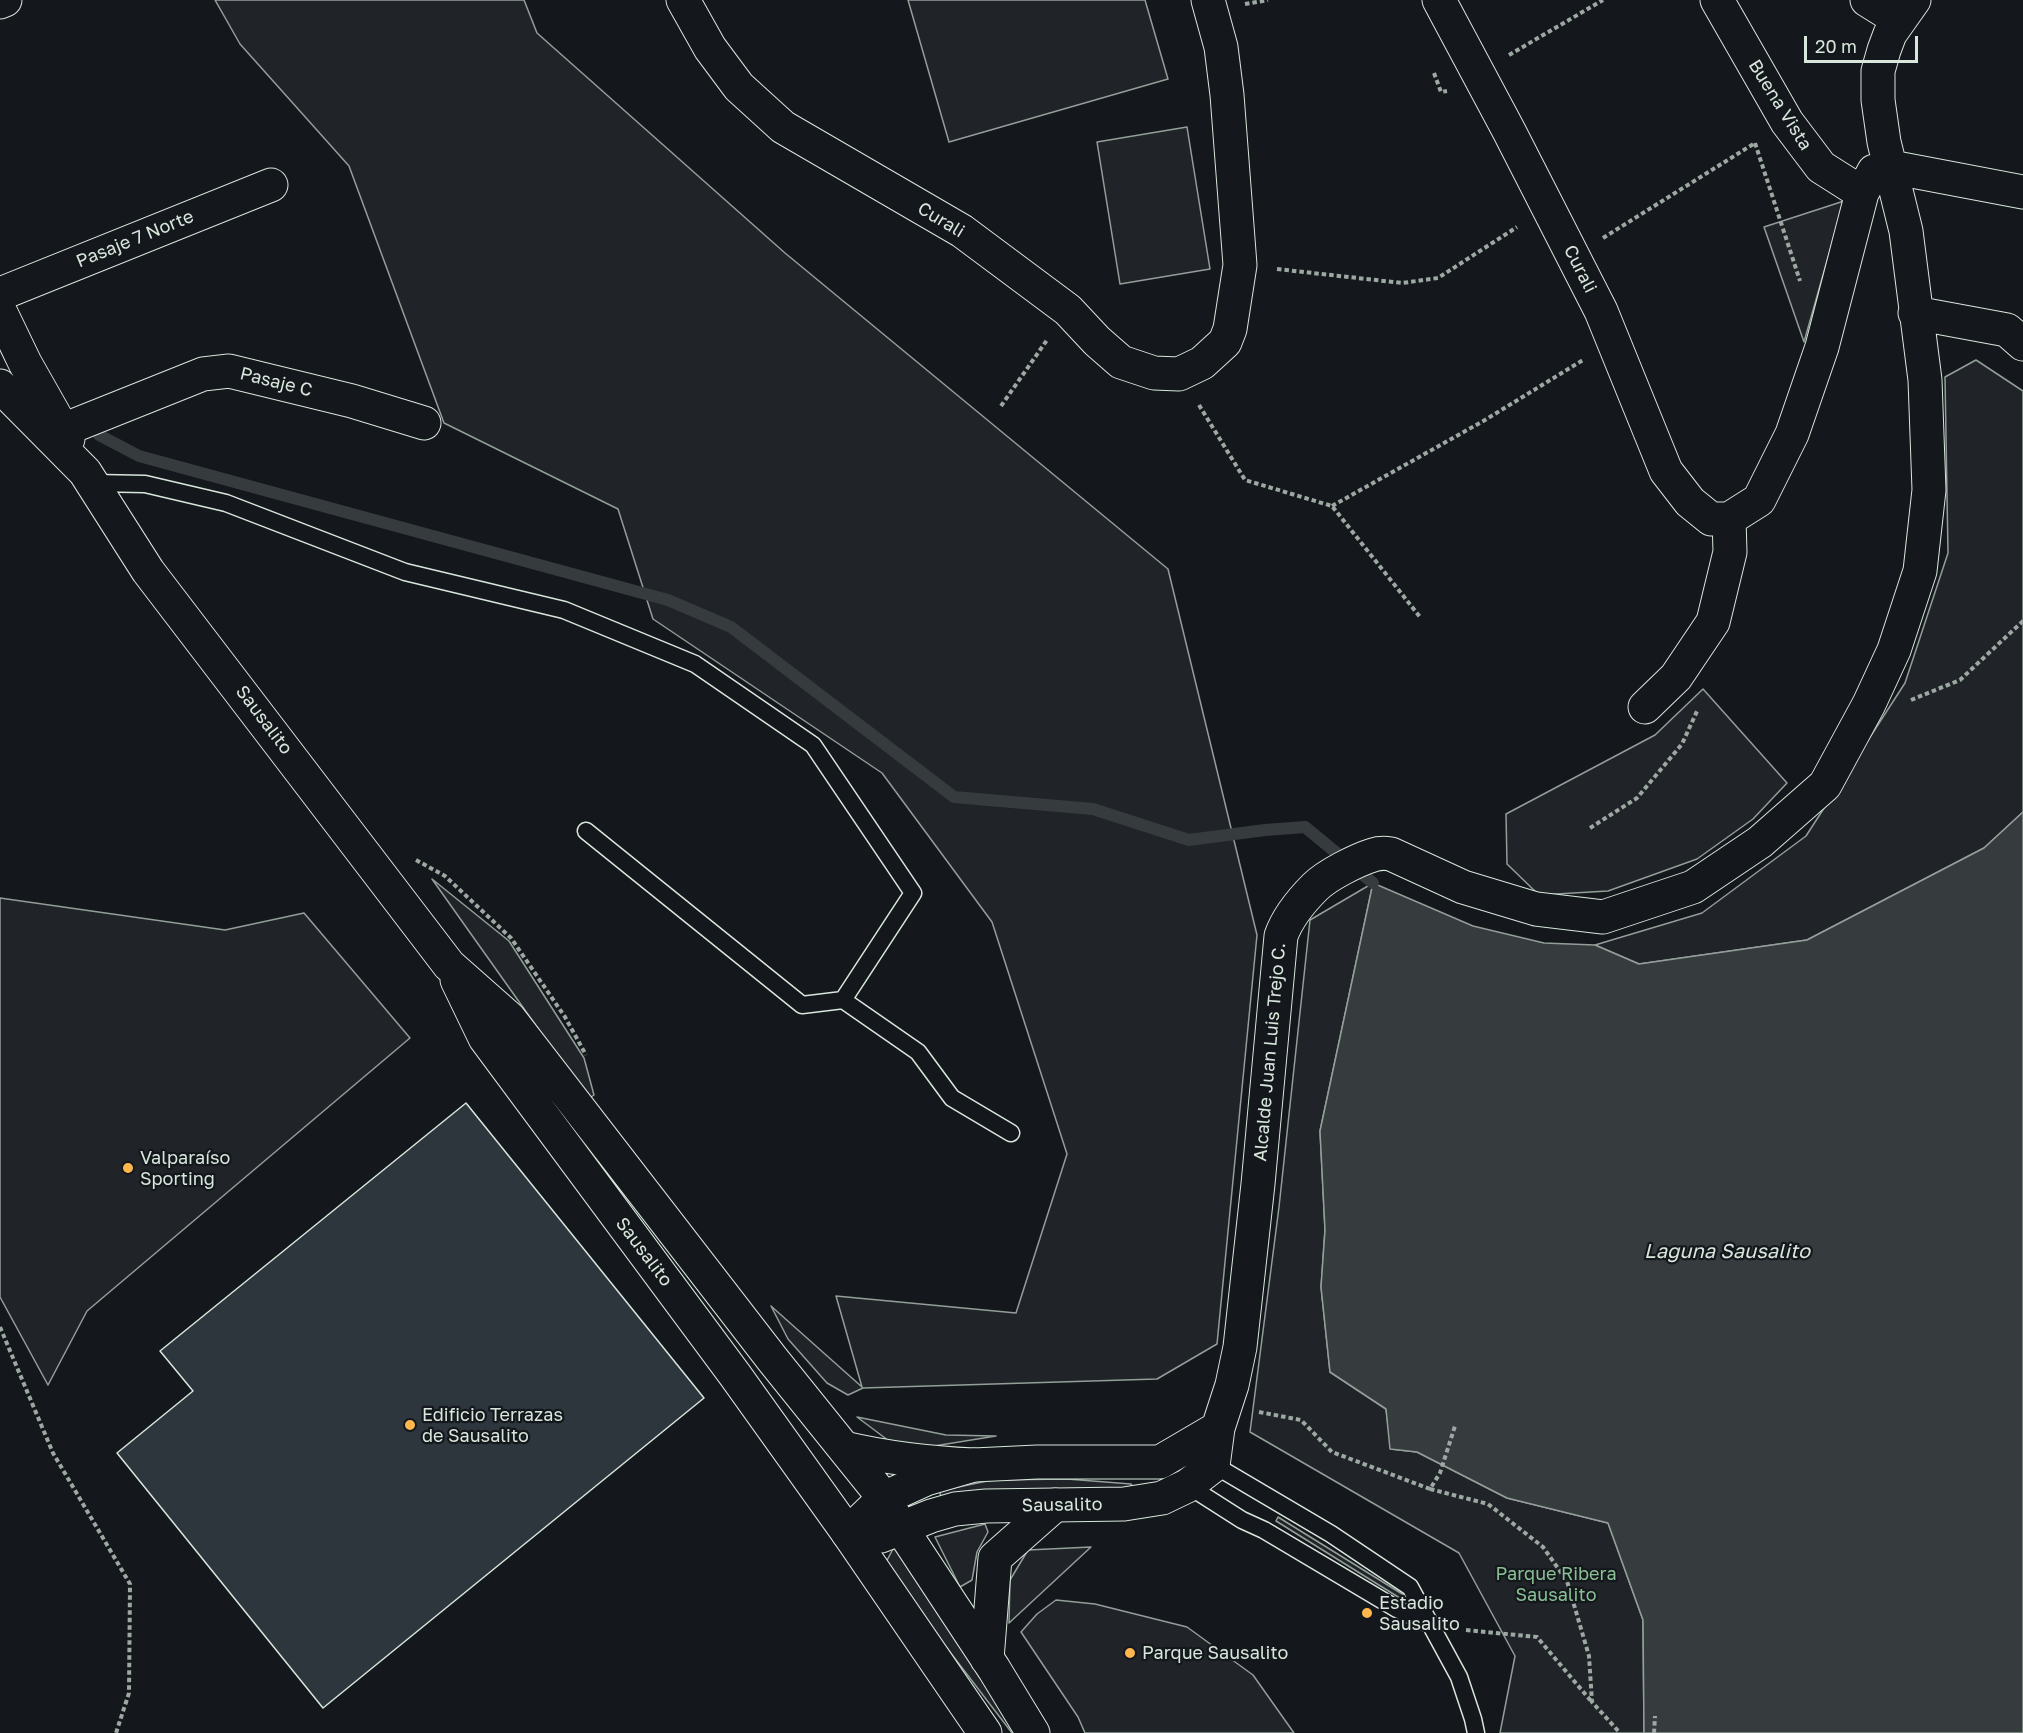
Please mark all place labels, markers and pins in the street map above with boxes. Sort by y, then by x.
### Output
place label: Valparaíso Sporting [140,1147,230,1190]
marker: Valparaíso Sporting [121,1161,135,1175]
place label: Edificio Terrazas de Sausalito [422,1404,563,1446]
marker: Edificio Terrazas de Sausalito [403,1418,417,1432]
place label: Estadio Sausalito [1379,1592,1460,1634]
marker: Estadio Sausalito [1360,1606,1374,1620]
place label: Parque Sausalito [1142,1642,1288,1664]
marker: Parque Sausalito [1123,1646,1137,1660]

